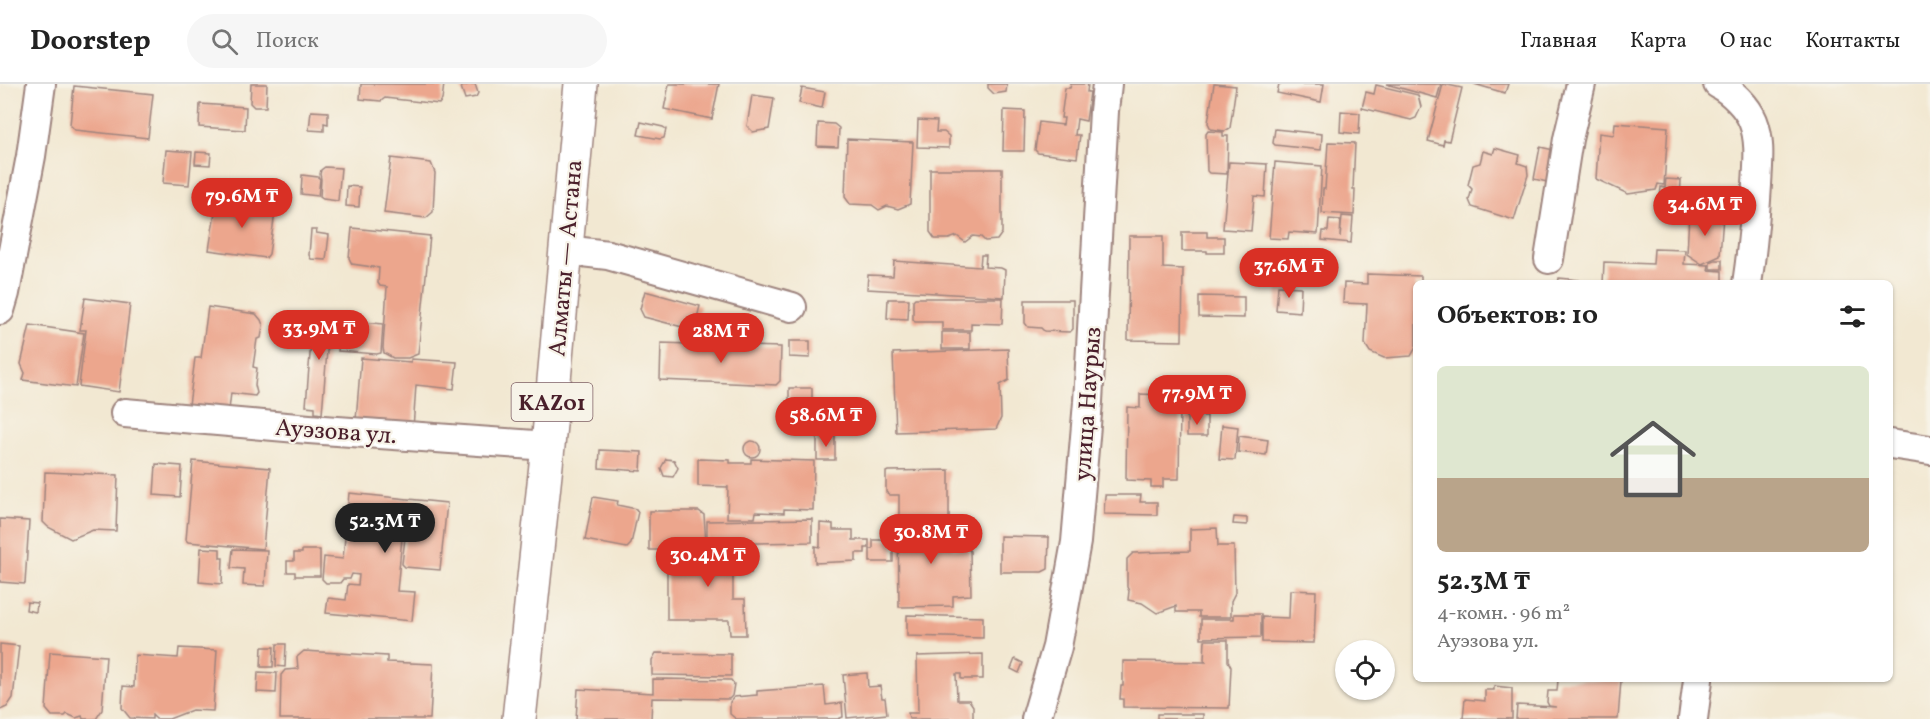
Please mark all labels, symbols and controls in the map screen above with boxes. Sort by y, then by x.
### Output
search box [187,14,607,68]
text: Doorstep [30,22,151,61]
icon: search [208,25,241,58]
text: Поиск [256,26,319,57]
text: Главная [1520,27,1597,56]
text: Карта [1630,27,1687,56]
text: О нас [1720,27,1772,56]
text: Контакты [1805,27,1900,56]
street label: Алматы — Астана [541,158,593,358]
pin: 79.6M ₸ [187,178,297,229]
text: 79.6M ₸ [205,183,279,211]
pin: 34.6M ₸ [1650,186,1760,237]
text: 34.6M ₸ [1667,191,1743,219]
pin: 37.6M ₸ [1234,248,1344,299]
text: 37.6M ₸ [1254,253,1324,281]
text: Объектов: 10 [1437,298,1598,334]
icon: filters [1836,300,1869,333]
pin: 33.9M ₸ [264,310,374,361]
pin: 28M ₸ [679,313,763,364]
text: 33.9M ₸ [282,315,356,343]
text: 28M ₸ [692,318,750,346]
street label: улица Наурыз [1067,326,1111,482]
pin: 77.9M ₸ [1142,375,1252,426]
text: 77.9M ₸ [1162,380,1232,408]
road number: KАZ01 [512,383,592,421]
pin: 58.6M ₸ [771,397,881,448]
text: 58.6M ₸ [789,402,863,430]
icon: home [1599,405,1707,513]
street label: Ауэзова ул. [274,412,398,454]
pin: 52.3M ₸ [330,503,440,554]
text: 52.3M ₸ [349,508,421,536]
pin: 30.8M ₸ [876,514,986,565]
text: 30.8M ₸ [893,519,969,547]
pin: 30.4M ₸ [653,537,763,588]
text: 30.4M ₸ [670,542,746,570]
text: 52.3M ₸ [1437,564,1531,600]
text: 4-комн. · 96 m² [1437,600,1570,628]
text: Ауэзова ул. [1437,628,1538,656]
map controls [1335,640,1395,700]
button: locate [1335,640,1395,700]

